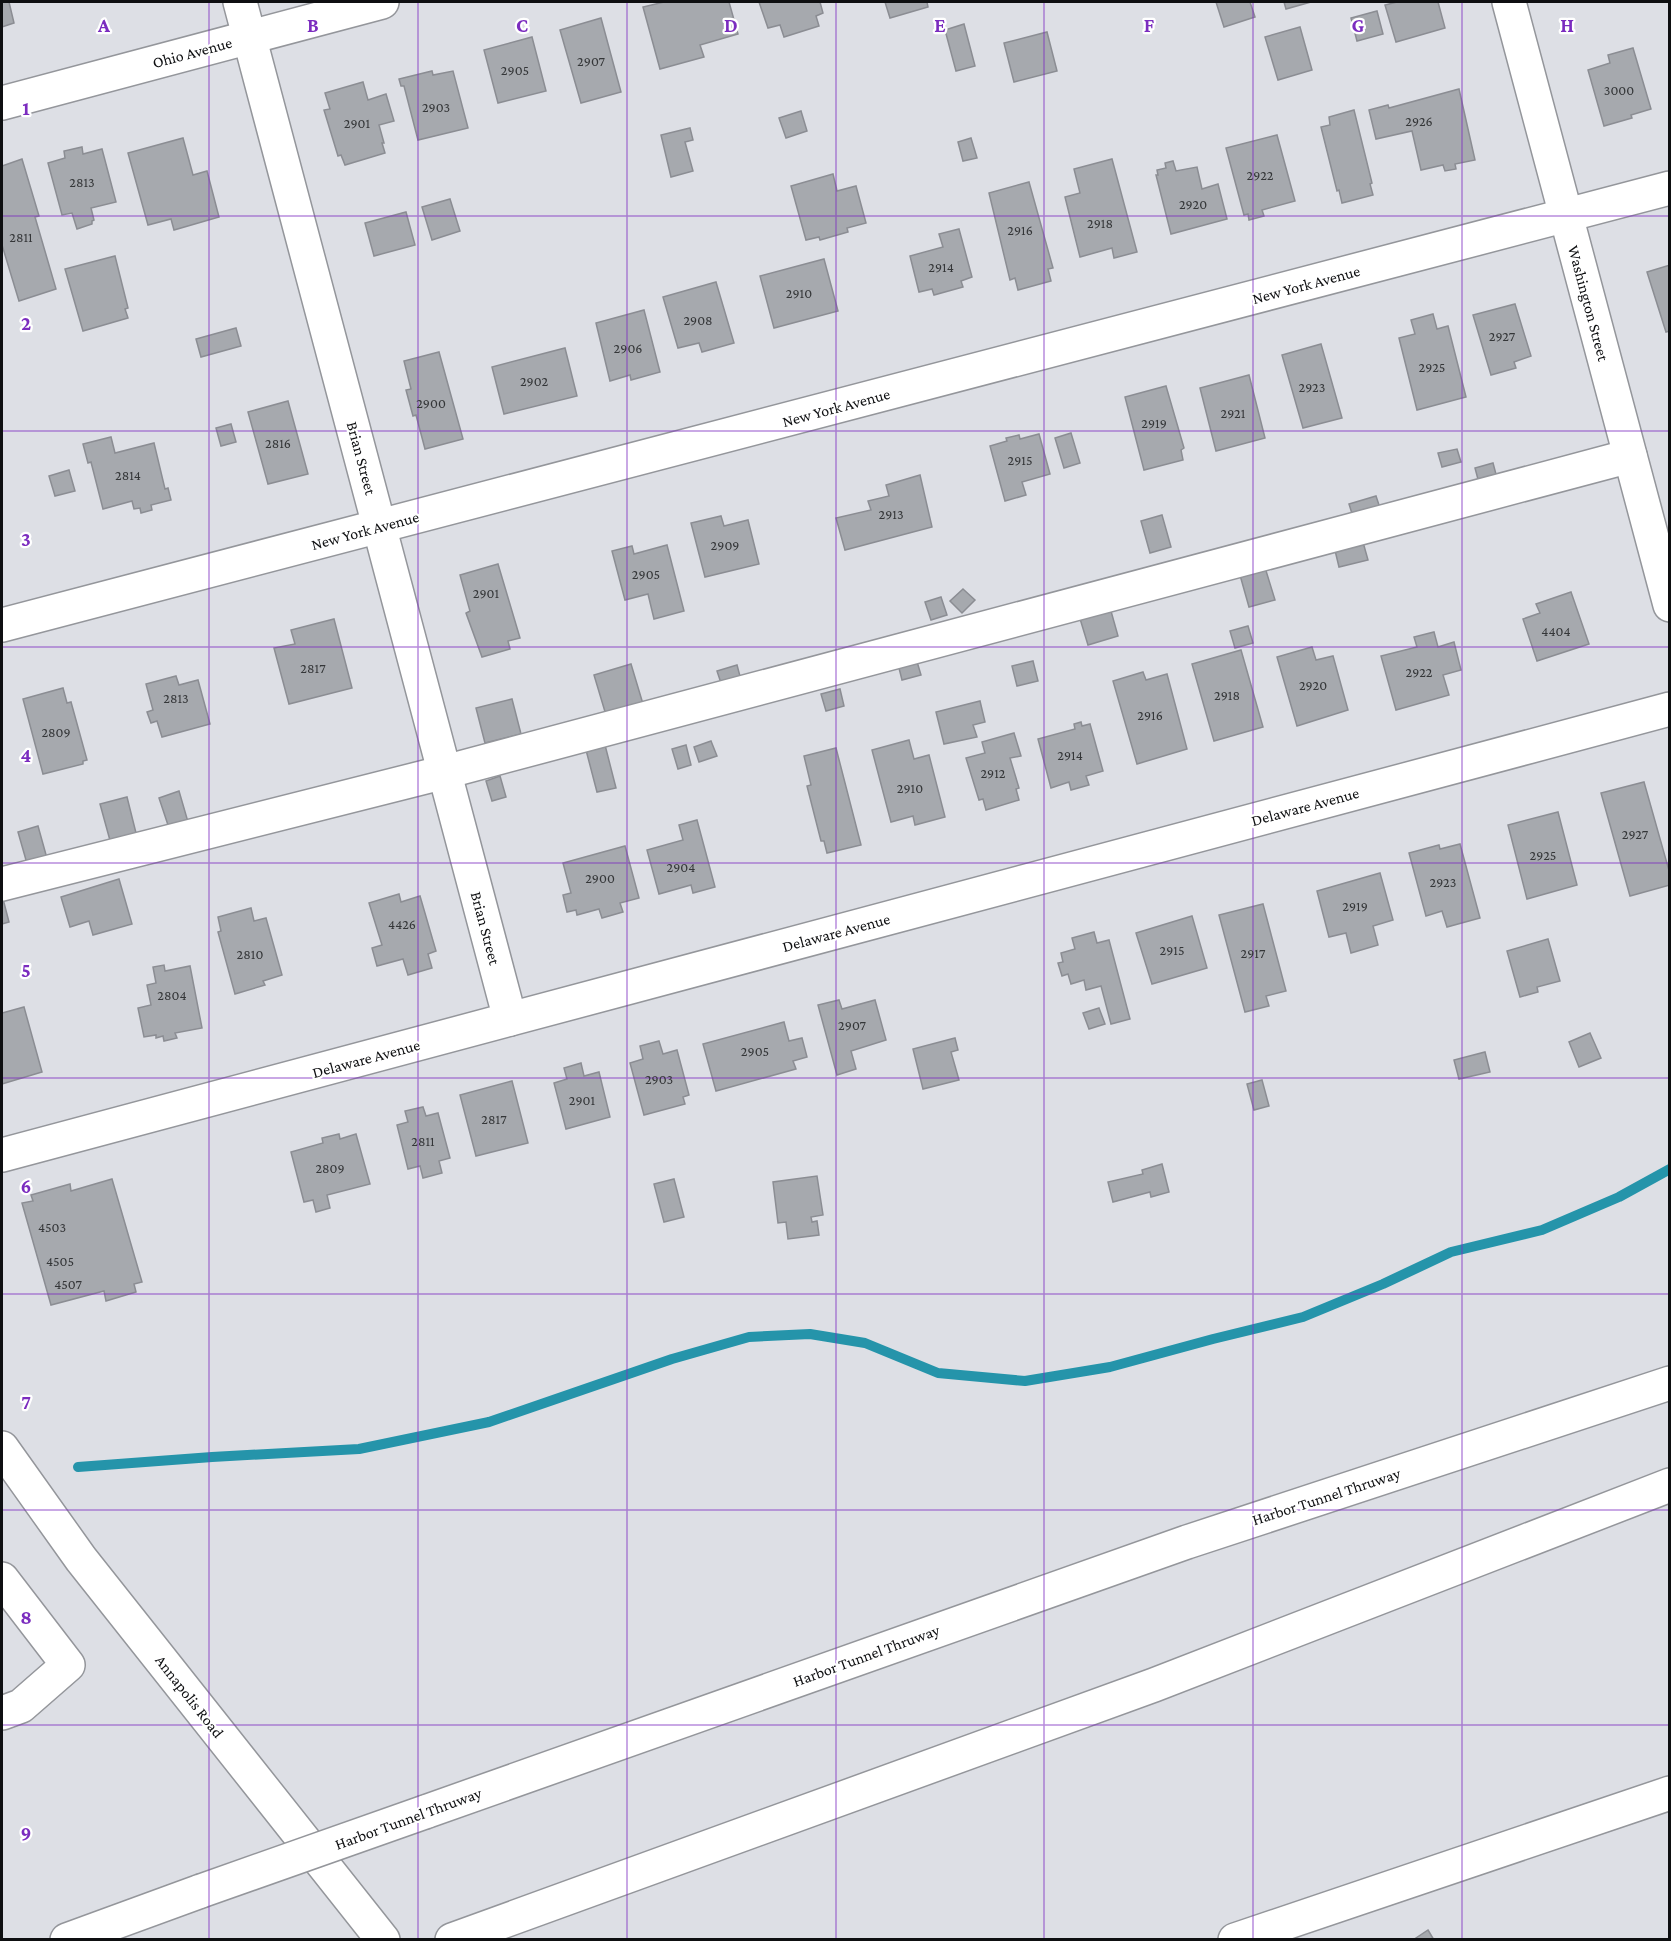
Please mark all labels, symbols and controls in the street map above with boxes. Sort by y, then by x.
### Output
text: A [97,14,111,36]
text: B [307,14,319,36]
text: C [516,14,528,36]
text: D [724,14,738,36]
text: E [934,14,946,36]
text: F [1144,14,1155,36]
text: G [1352,14,1365,36]
text: H [1560,14,1574,36]
street label: Ohio Avenue [151,34,234,71]
house number: 2907 [577,53,605,69]
house number: 2905 [501,62,529,78]
house number: 3000 [1604,82,1634,98]
text: 1 [22,97,30,119]
house number: 2903 [422,99,450,115]
house number: 2926 [1405,113,1433,129]
house number: 2901 [344,115,371,131]
house number: 2922 [1247,167,1274,183]
house number: 2813 [69,174,95,190]
house number: 2920 [1179,196,1207,212]
house number: 2918 [1087,215,1113,231]
house number: 2916 [1007,222,1033,238]
house number: 2811 [9,229,33,245]
street label: Washington Street [1564,243,1612,364]
house number: 2914 [928,259,954,275]
street label: New York Avenue [1250,262,1362,307]
house number: 2910 [786,285,812,301]
text: 2 [21,312,31,334]
house number: 2908 [683,312,713,328]
house number: 2927 [1489,328,1516,344]
house number: 2906 [614,340,642,356]
house number: 2925 [1419,359,1445,375]
house number: 2902 [520,373,548,389]
house number: 2923 [1299,379,1325,395]
street label: New York Avenue [780,385,892,430]
house number: 2900 [416,395,446,411]
house number: 2921 [1221,405,1246,421]
house number: 2919 [1141,415,1167,431]
street label: Brian Street [344,420,380,497]
house number: 2816 [265,435,291,451]
house number: 2915 [1007,452,1033,468]
house number: 2814 [115,467,141,483]
house number: 2913 [878,506,904,522]
street label: New York Avenue [309,508,421,553]
text: 3 [21,528,31,550]
house number: 2909 [711,537,739,553]
house number: 2905 [632,566,660,582]
house number: 2901 [473,585,500,601]
house number: 4404 [1541,623,1571,639]
house number: 2817 [300,660,326,676]
house number: 2922 [1406,664,1433,680]
house number: 2920 [1299,677,1327,693]
house number: 2918 [1214,687,1240,703]
house number: 2813 [163,690,189,706]
house number: 2916 [1137,707,1163,723]
house number: 2809 [41,724,71,740]
text: 4 [21,744,32,766]
house number: 2914 [1057,747,1083,763]
house number: 2912 [980,765,1006,781]
house number: 2910 [897,780,923,796]
street label: Delaware Avenue [1249,784,1361,829]
house number: 2927 [1622,826,1649,842]
house number: 2925 [1530,847,1556,863]
house number: 2904 [667,859,695,875]
house number: 2900 [585,870,615,886]
house number: 2923 [1430,874,1456,890]
street label: Brian Street [468,890,504,967]
house number: 2919 [1342,898,1368,914]
street label: Delaware Avenue [780,910,892,955]
house number: 4426 [388,916,416,932]
house number: 2915 [1159,942,1185,958]
house number: 2917 [1241,945,1266,961]
house number: 2810 [237,946,263,962]
text: 5 [21,959,31,981]
house number: 2804 [157,987,187,1003]
house number: 2907 [838,1017,866,1033]
street label: Delaware Avenue [310,1036,422,1081]
house number: 2905 [741,1043,769,1059]
house number: 2903 [645,1071,673,1087]
house number: 2901 [569,1092,596,1108]
house number: 2817 [481,1111,507,1127]
house number: 2811 [411,1133,435,1149]
house number: 2809 [315,1160,345,1176]
text: 6 [21,1175,31,1197]
house number: 4503 [38,1219,66,1235]
house number: 4505 [46,1253,74,1269]
house number: 4507 [54,1276,82,1292]
text: 7 [21,1391,31,1413]
street label: Harbor Tunnel Thruway [1250,1464,1403,1529]
text: 8 [20,1606,32,1628]
street label: Harbor Tunnel Thruway [791,1621,943,1691]
street label: Annapolis Road [151,1652,227,1742]
street label: Harbor Tunnel Thruway [333,1784,485,1854]
text: 9 [21,1822,31,1844]

